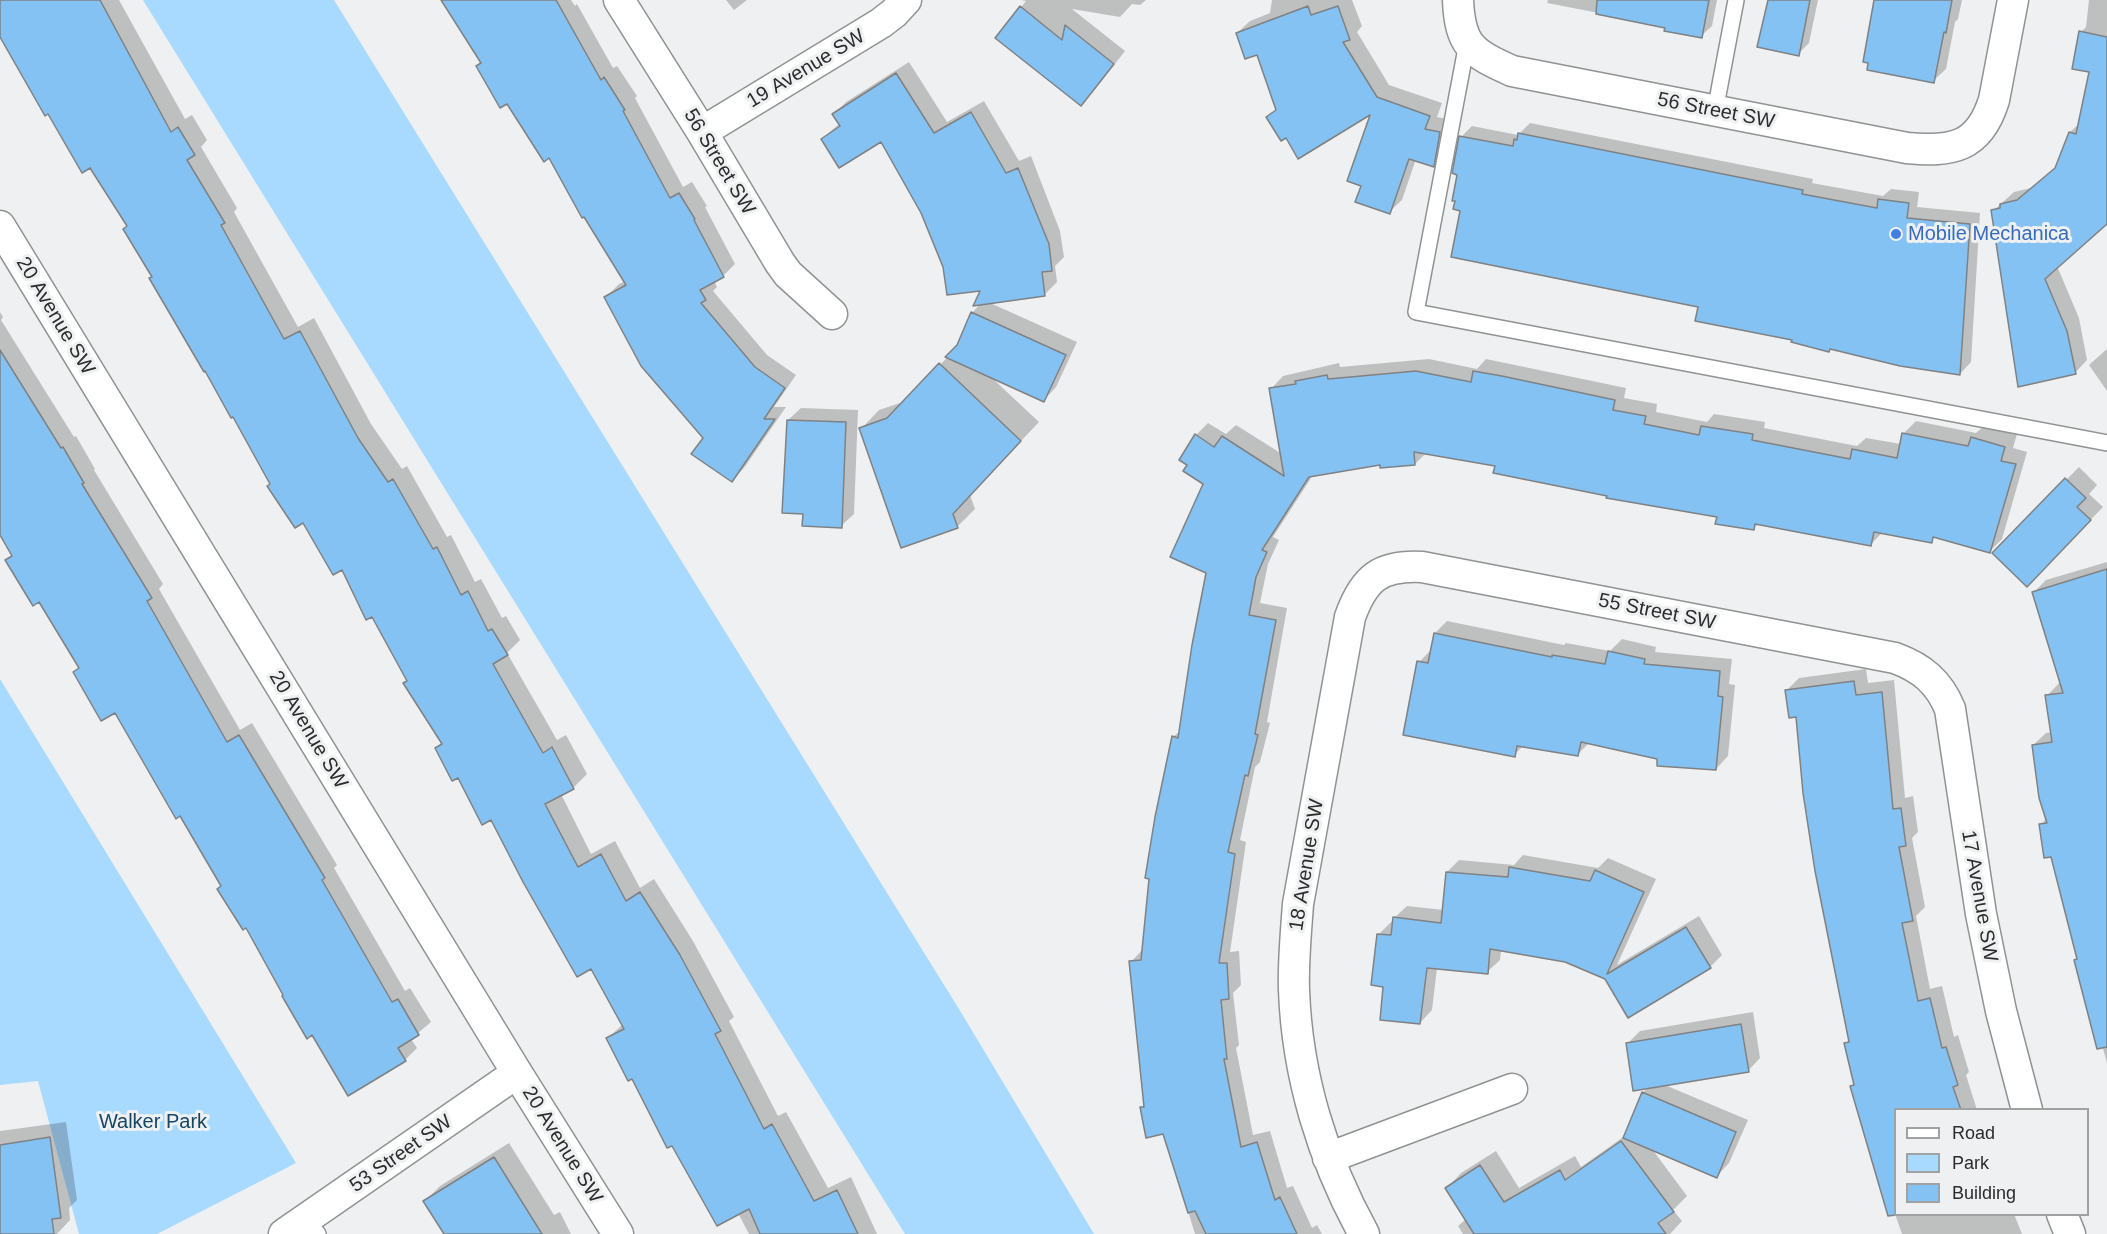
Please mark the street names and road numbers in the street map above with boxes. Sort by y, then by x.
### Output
street label: 19 Avenue SW [743,24,869,114]
street label: 56 Street SW [1655,88,1777,134]
street label: 56 Street SW [678,105,760,219]
street label: 20 Avenue SW [10,253,100,379]
street label: 55 Street SW [1596,589,1718,635]
street label: 20 Avenue SW [263,667,353,793]
street label: 18 Avenue SW [1285,797,1329,933]
street label: 17 Avenue SW [1956,828,2002,964]
street label: 20 Avenue SW [517,1082,607,1208]
street label: 53 Street SW [345,1110,457,1198]

